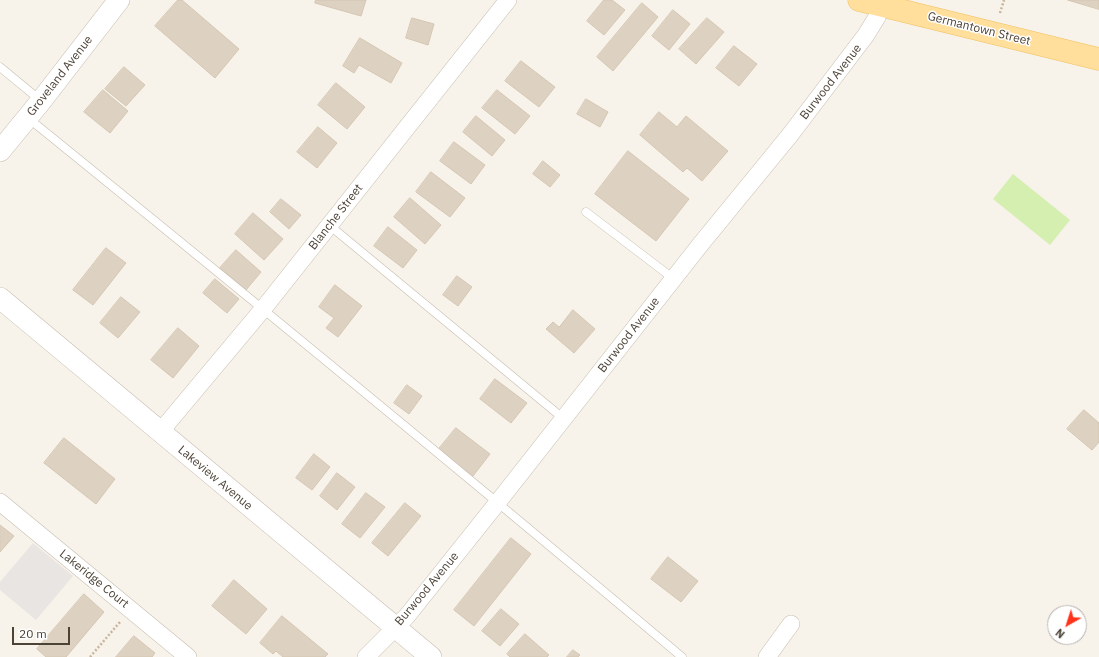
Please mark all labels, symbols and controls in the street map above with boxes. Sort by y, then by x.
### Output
street label: Germantown Street [926,9,1032,49]
street label: Groveland Avenue [24,33,96,119]
street label: Burwood Avenue [797,41,865,123]
street label: Blanche Street [306,181,366,253]
street label: Burwood Avenue [595,294,663,376]
street label: Lakeview Avenue [175,443,255,513]
street label: Lakeridge Court [57,547,131,611]
street label: Burwood Avenue [392,549,462,629]
north arrow [1047,605,1087,645]
scale bar [14,619,72,645]
text: 20 m [19,626,47,641]
text: N [1053,626,1068,641]

